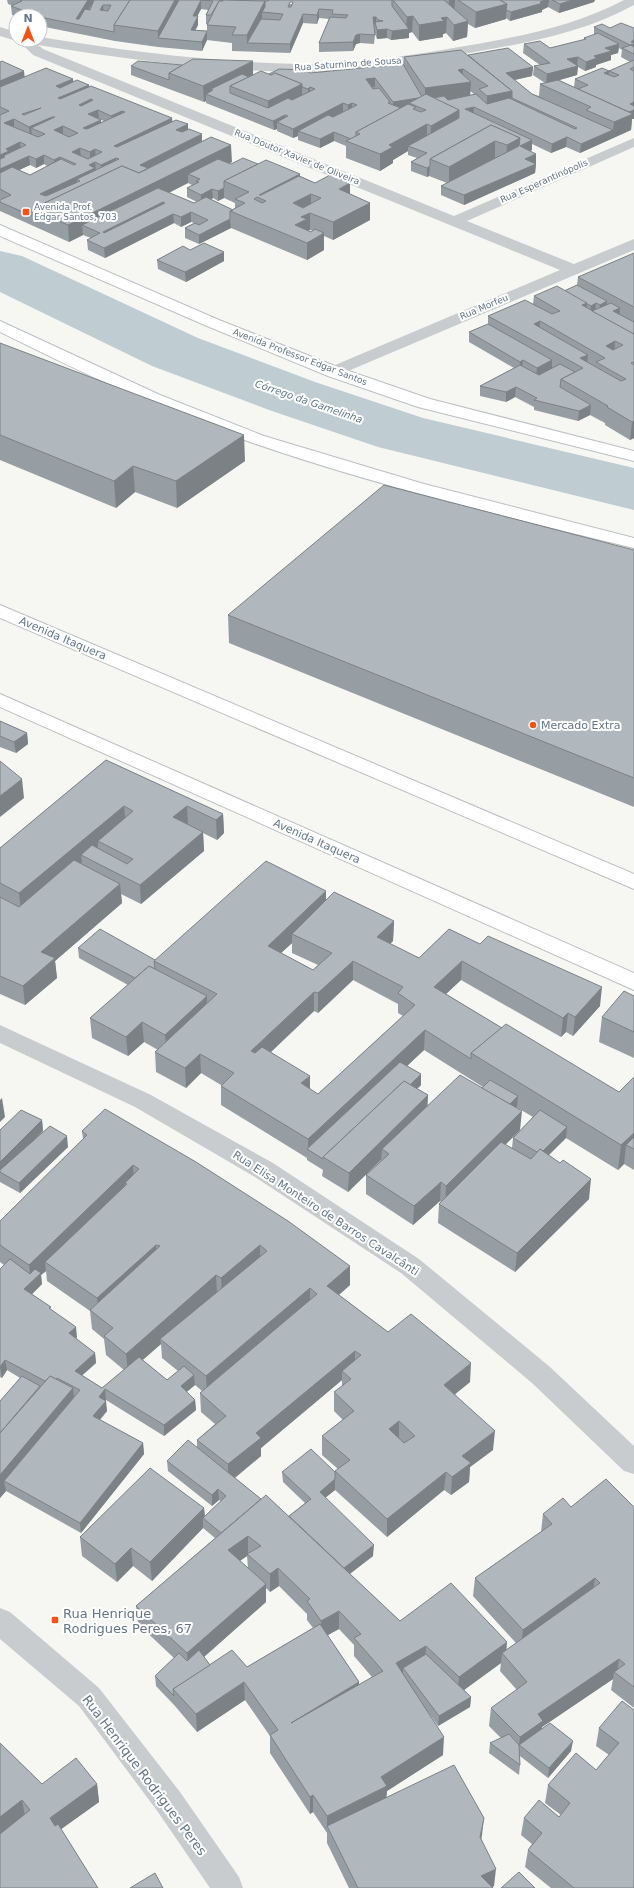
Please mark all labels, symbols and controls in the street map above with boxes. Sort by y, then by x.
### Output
north arrow [8,8,48,48]
text: N [23,12,33,25]
street label: Rua Saturnino de Sousa [294,55,402,73]
street label: Rua Doutor Xavier de Oliveira [233,127,361,187]
street label: Rua Esperantinópolis [499,157,590,205]
place label: Avenida Prof. Edgar Santos, 703 [34,202,117,222]
marker: Avenida Prof. Edgar Santos, 703 [21,207,31,217]
street label: Rua Morfeu [458,292,510,322]
street label: Avenida Professor Edgar Santos [231,327,369,387]
water label: Córrego da Gamelinha [254,378,364,425]
street label: Avenida Itaquera [17,614,108,663]
place label: Mercado Extra [541,719,621,732]
marker: Mercado Extra [528,720,538,730]
street label: Avenida Itaquera [271,816,362,866]
street label: Rua Elisa Monteiro de Barros Cavalcânti [230,1148,421,1279]
place label: Rua Henrique Rodrigues Peres, 67 [63,1606,192,1636]
marker: Rua Henrique Rodrigues Peres, 67 [50,1615,60,1625]
street label: Rua Henrique Rodrigues Peres [79,1692,210,1858]

